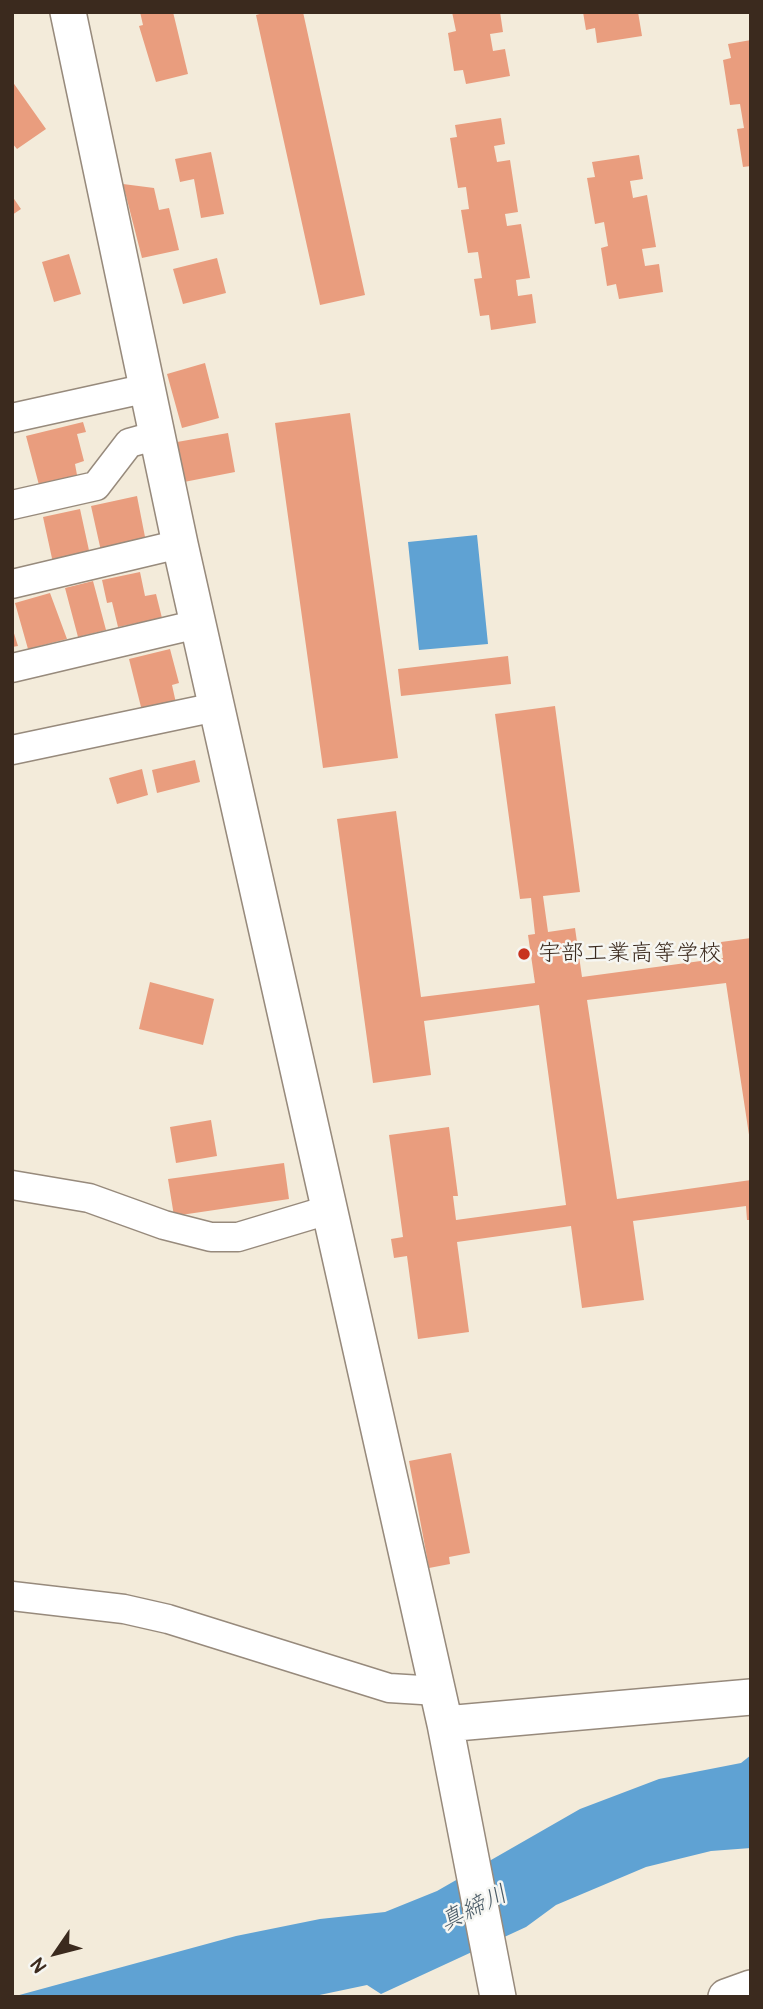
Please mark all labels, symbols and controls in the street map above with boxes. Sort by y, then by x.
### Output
place label: 宇部工業高等学校 [538,940,722,968]
marker: 宇部工業高等学校 [516,946,532,962]
water label: 真締川 [435,1880,513,1938]
north arrow [21,1918,91,1988]
text: N [25,1953,52,1977]

